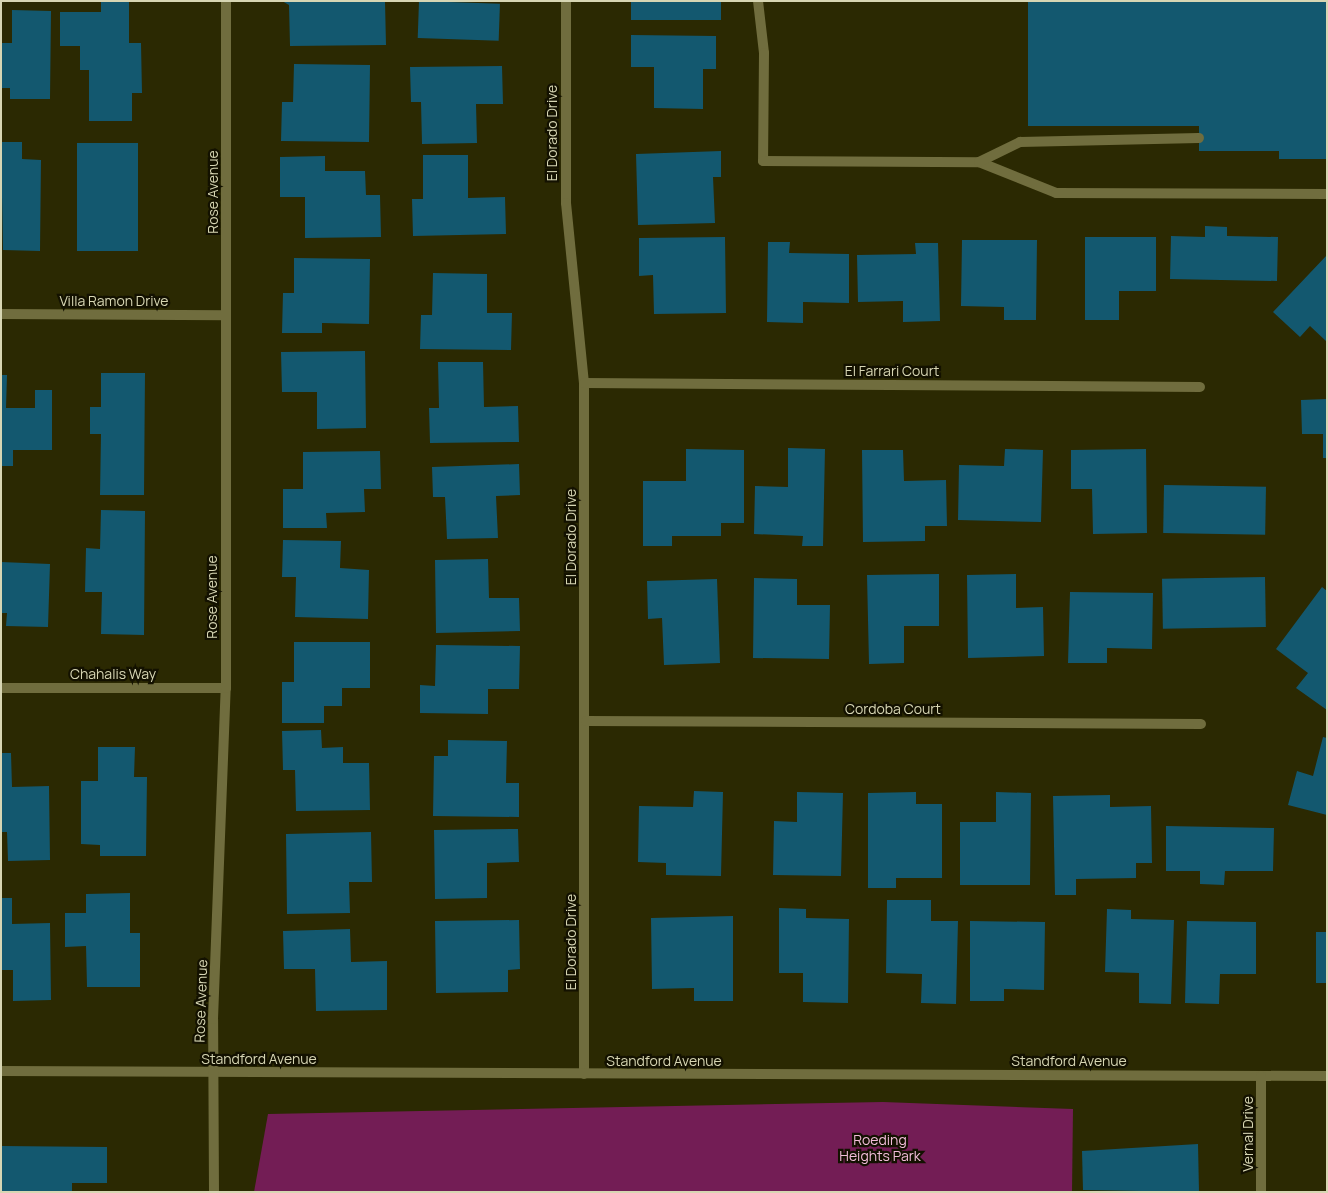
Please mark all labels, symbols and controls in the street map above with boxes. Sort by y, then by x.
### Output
street label: El Dorado Drive [544,85,560,181]
street label: Rose Avenue [205,150,221,234]
street label: Villa Ramon Drive [59,293,169,309]
street label: El Farrari Court [845,363,939,379]
street label: El Dorado Drive [563,489,579,585]
street label: Rose Avenue [204,555,220,639]
street label: Chahalis Way [70,666,156,682]
street label: Cordoba Court [845,701,941,717]
street label: El Dorado Drive [563,894,579,990]
street label: Rose Avenue [191,959,211,1043]
street label: Standford Avenue [201,1051,317,1067]
street label: Standford Avenue [606,1053,722,1069]
street label: Standford Avenue [1011,1053,1127,1069]
street label: Vernal Drive [1240,1096,1256,1172]
park label: Roeding Heights Park [839,1132,921,1164]

